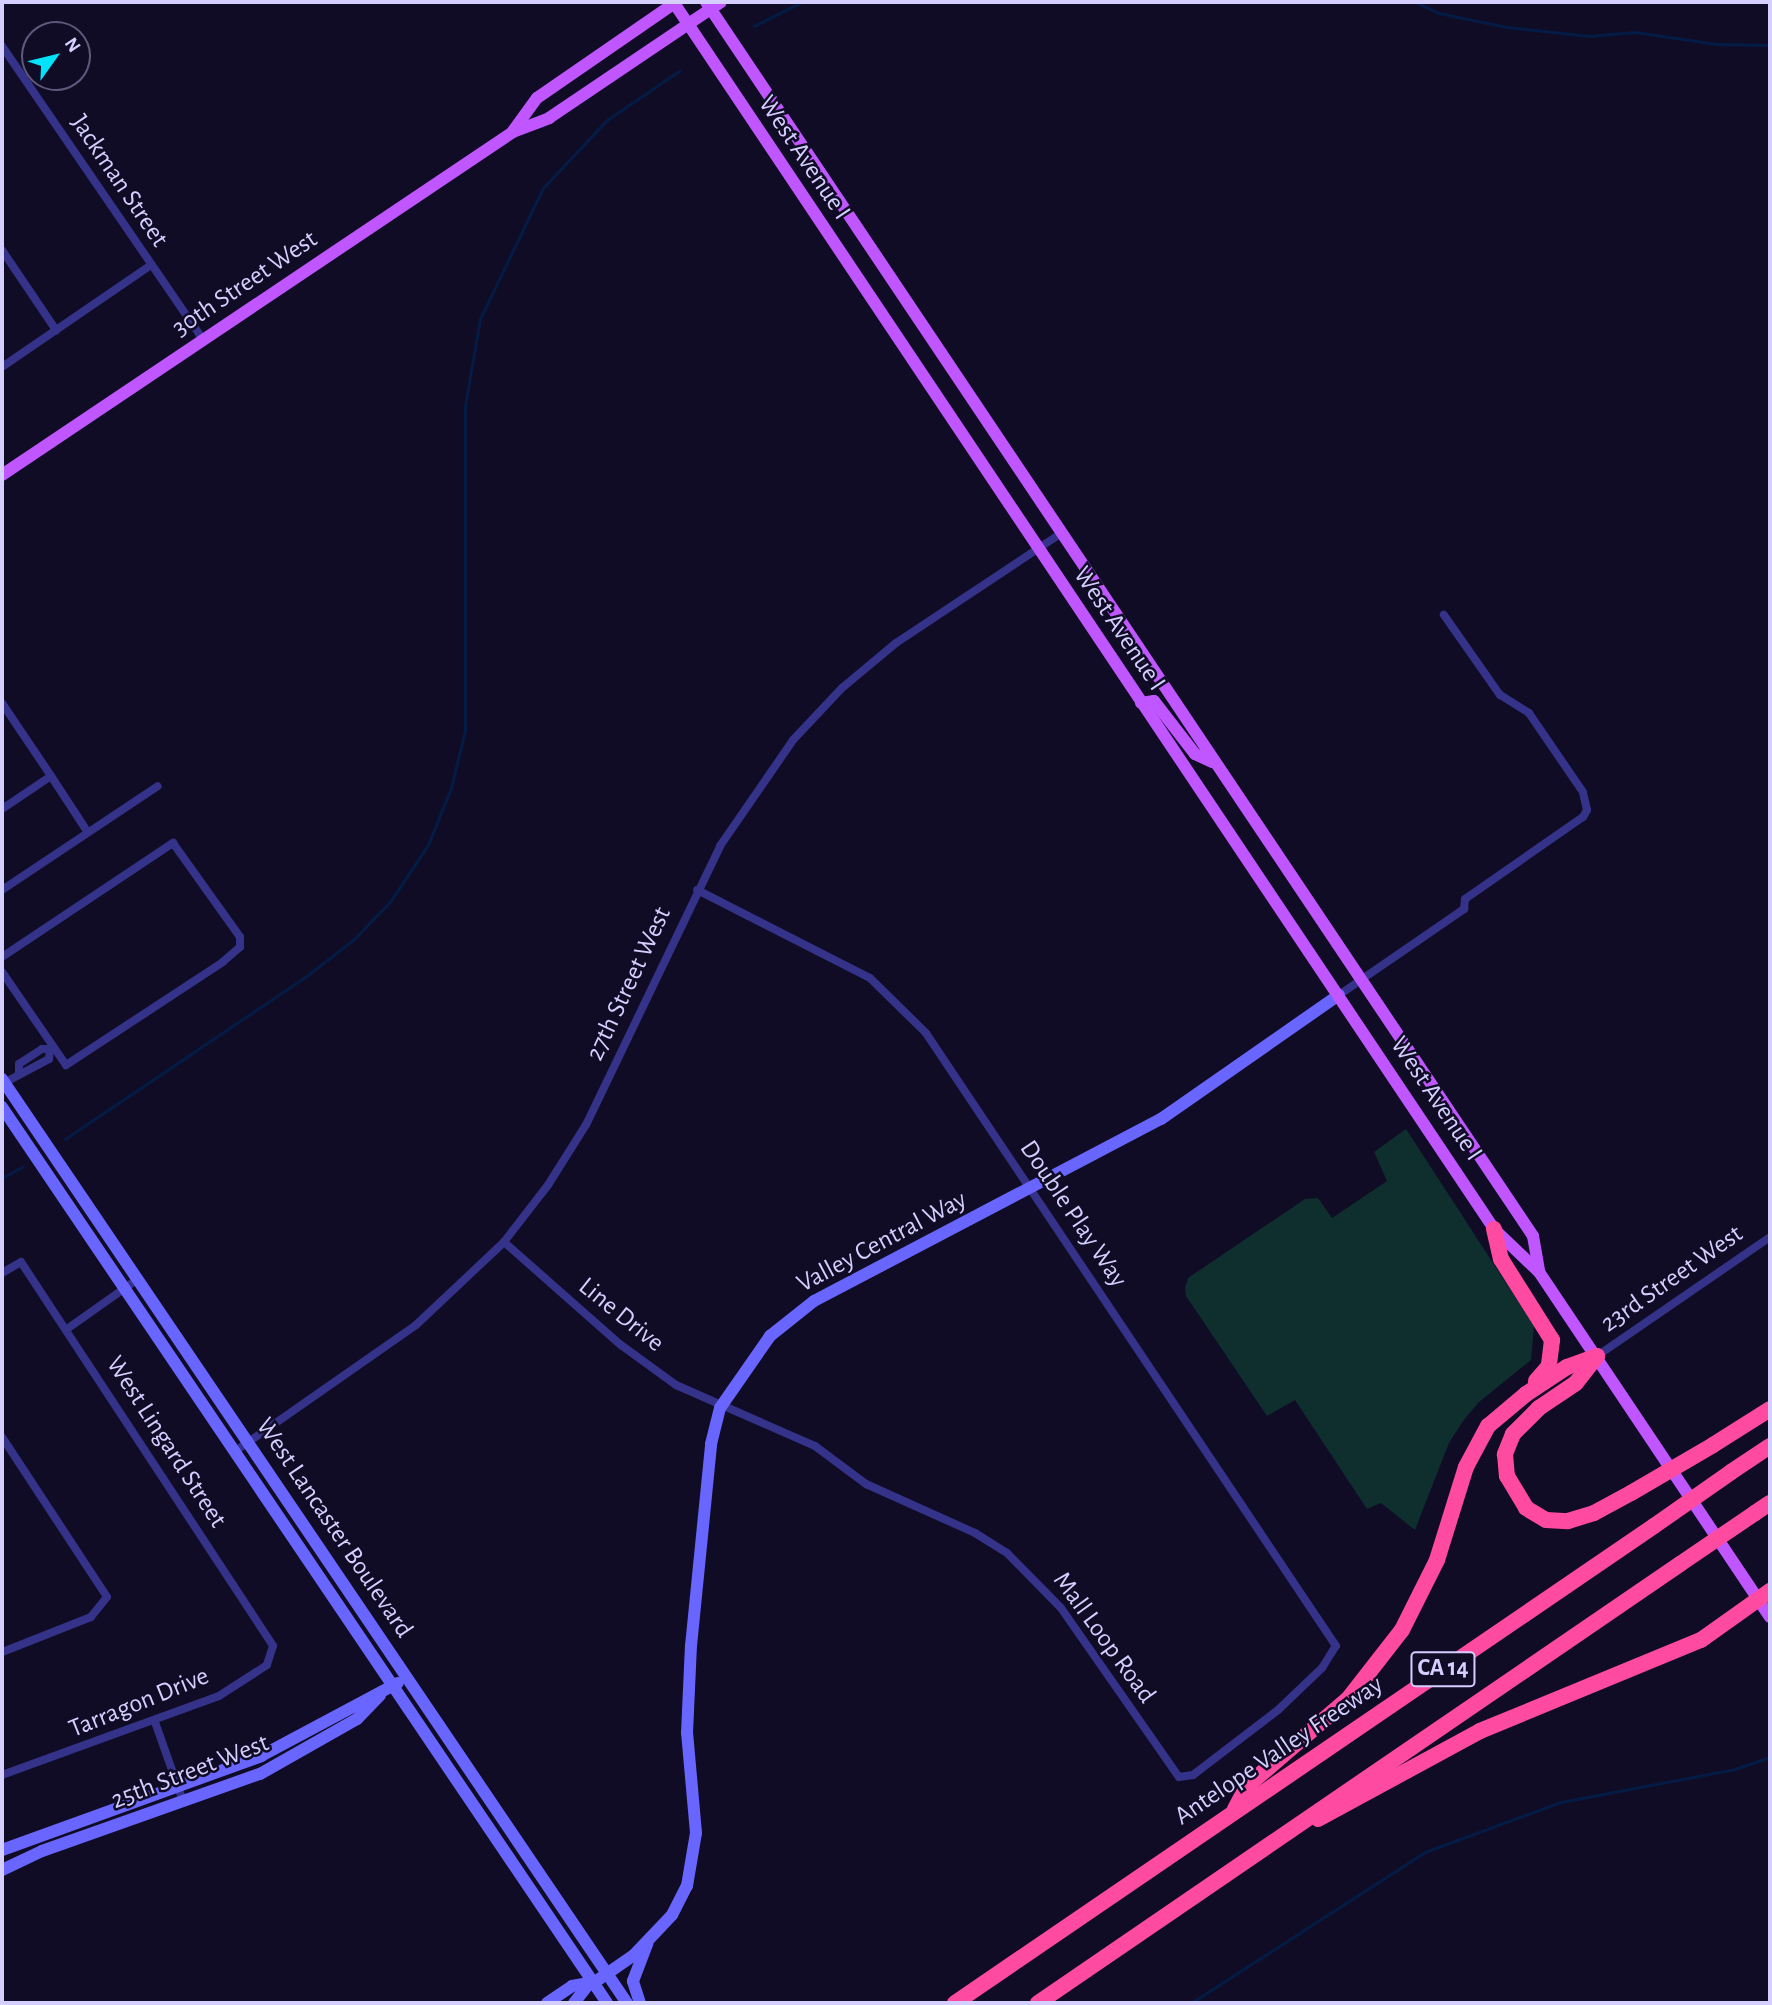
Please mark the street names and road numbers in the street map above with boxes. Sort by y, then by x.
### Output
street label: West Avenue I [751,90,857,226]
street label: Jackman Street [63,109,175,253]
street label: 30th Street West [167,224,323,344]
street label: West Avenue I [1066,561,1172,697]
street label: 27th Street West [580,902,678,1066]
street label: West Avenue I [1383,1031,1489,1167]
street label: Double Play Way [1012,1135,1134,1293]
street label: Valley Central Way [792,1184,972,1300]
street label: 23rd Street West [1595,1219,1749,1339]
street label: Line Drive [572,1271,670,1359]
street label: West Lingard Street [99,1350,233,1534]
street label: West Lancaster Boulevard [249,1412,419,1644]
street label: Mall Loop Road [1046,1566,1162,1710]
road number: CA 14 [1410,1648,1476,1689]
street label: Tarragon Drive [64,1661,214,1745]
street label: Antelope Valley Freeway [1169,1670,1389,1832]
street label: 25th Street West [107,1728,273,1816]

